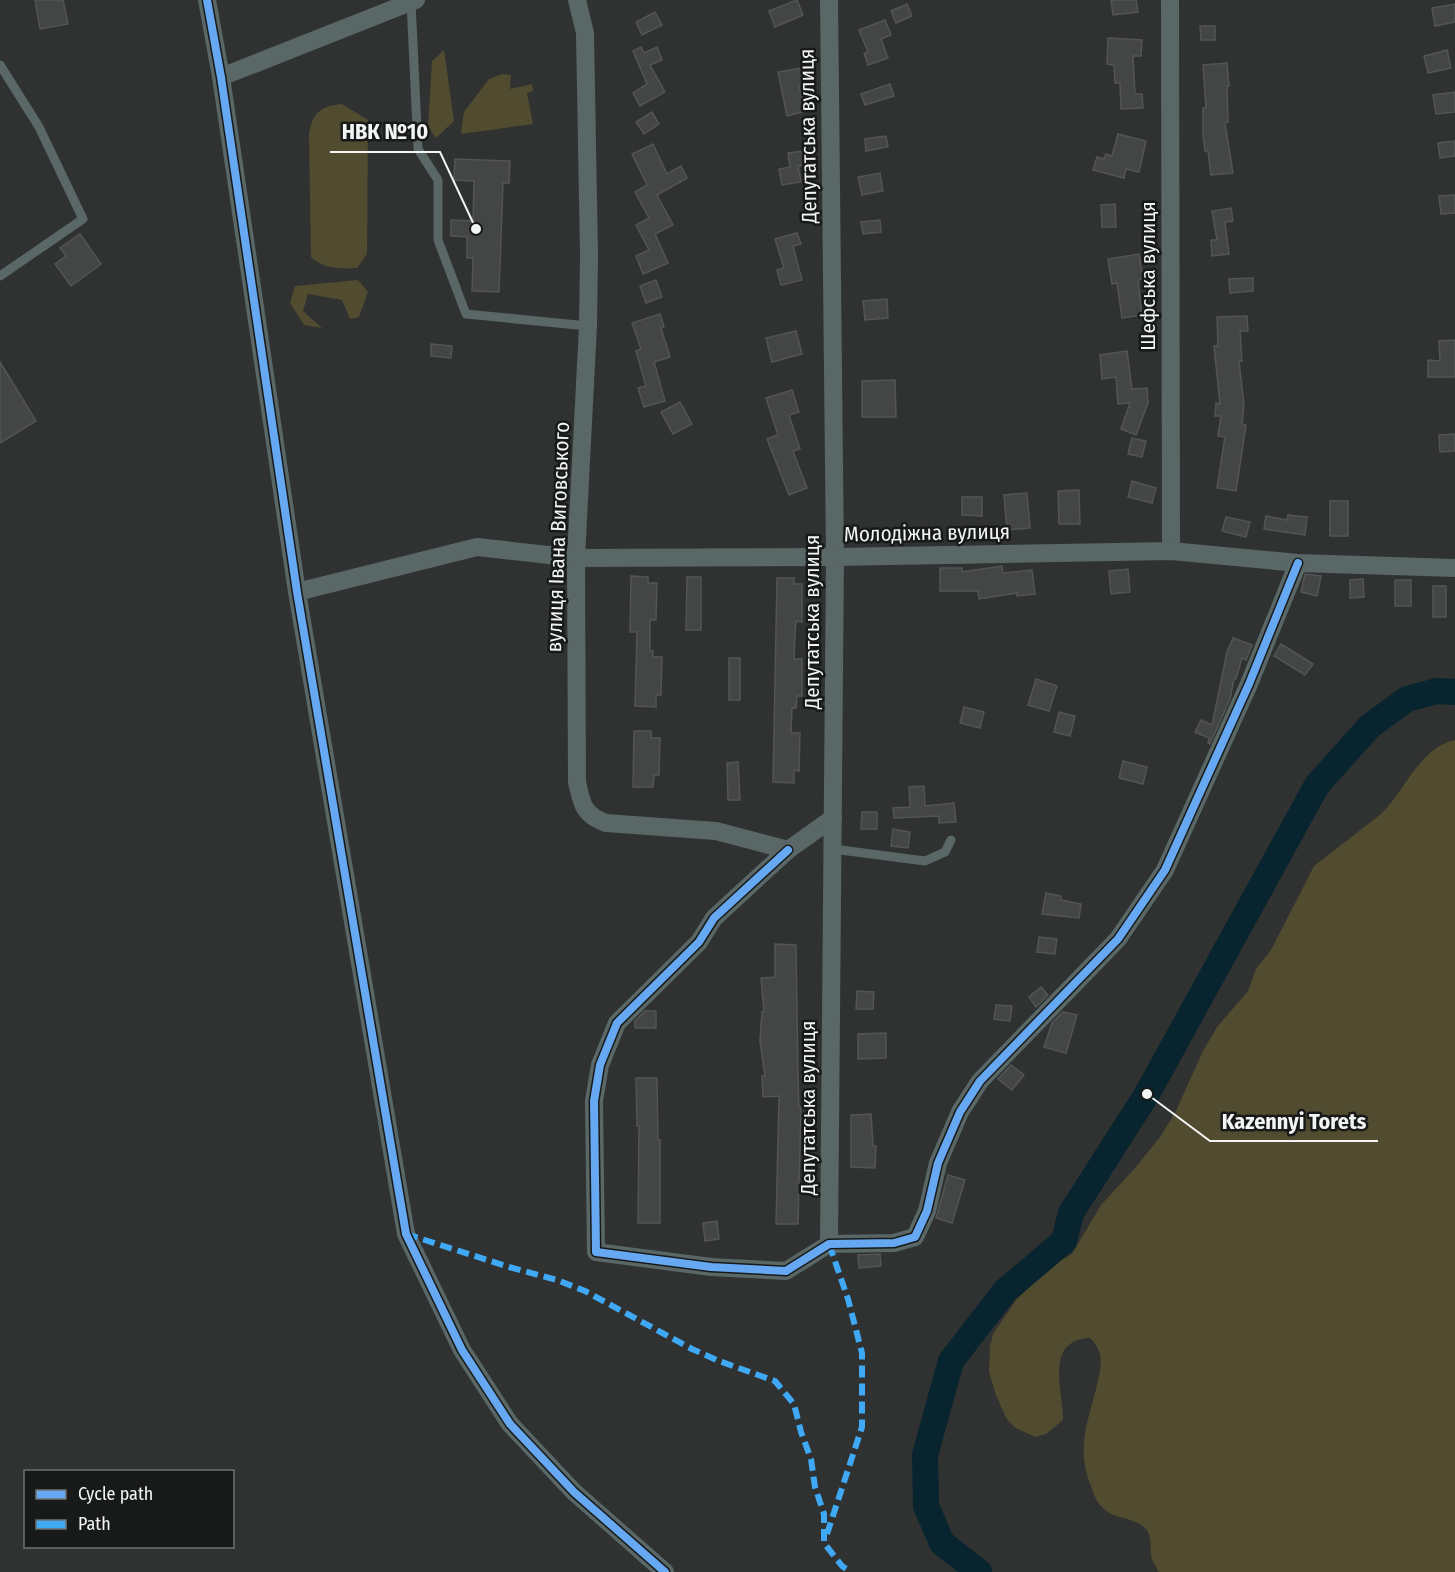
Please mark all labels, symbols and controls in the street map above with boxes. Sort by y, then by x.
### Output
street label: Депутатська вулиця [793,48,823,225]
callout: НВК №10 [330,112,440,152]
text: НВК №10 [342,118,428,145]
street label: Шефська вулиця [1135,201,1161,351]
street label: вулиця Івана Виговського [541,421,575,653]
street label: Молодіжна вулиця [844,519,1010,547]
street label: Депутатська вулиця [799,535,825,710]
street label: Депутатська вулиця [795,1021,821,1196]
callout: Kazennyi Torets [1210,1101,1378,1141]
text: Kazennyi Torets [1222,1108,1367,1135]
legend [24,1470,234,1548]
text: Cycle path [78,1483,153,1505]
text: Path [78,1513,111,1535]

